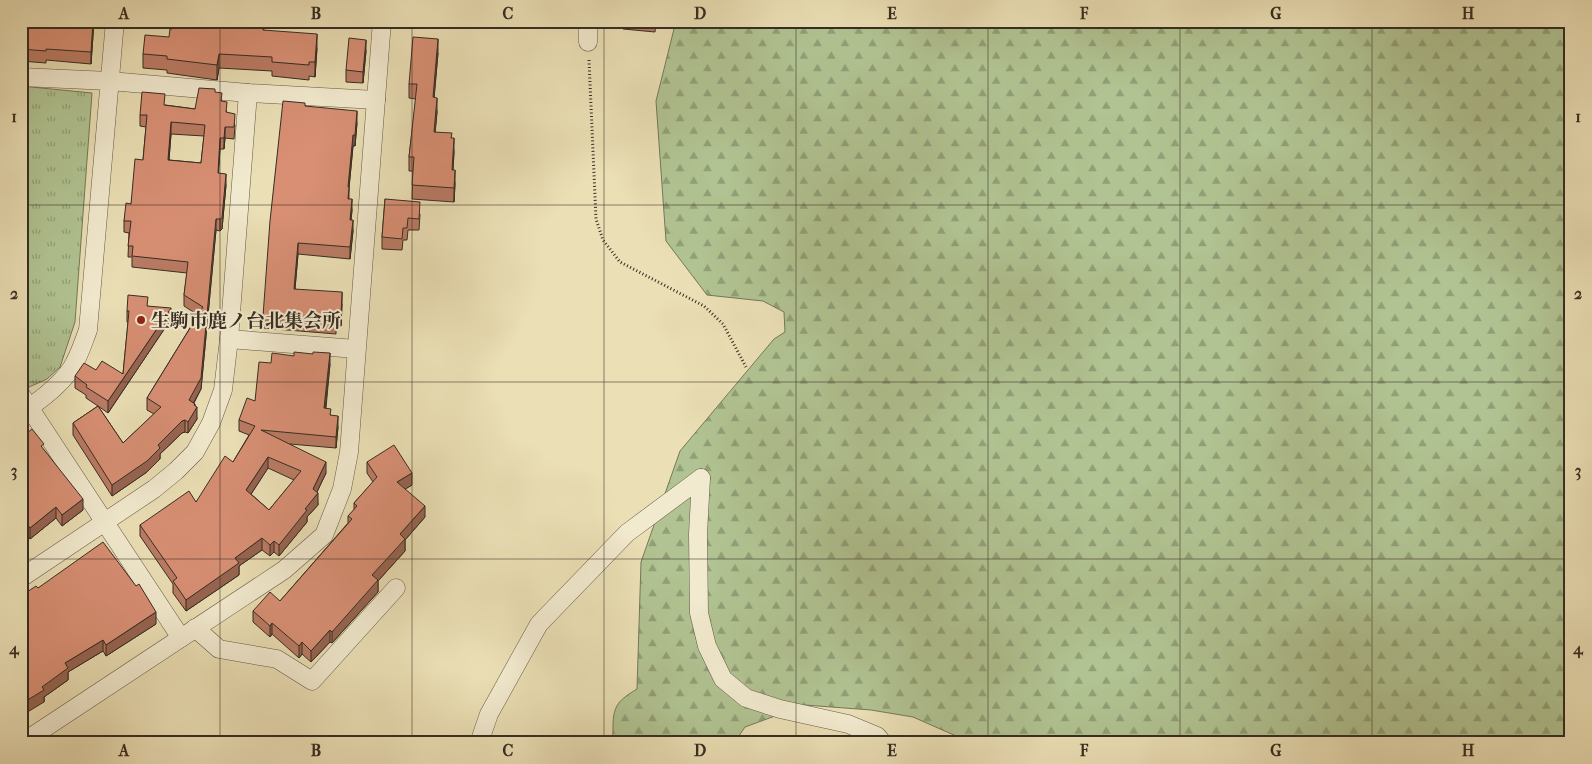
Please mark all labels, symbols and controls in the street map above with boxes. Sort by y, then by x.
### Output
text: A [118,4,130,23]
text: B [311,4,321,23]
text: C [503,4,514,23]
text: D [694,4,706,23]
text: E [887,4,897,23]
text: F [1079,4,1089,23]
text: G [1270,4,1282,23]
text: H [1462,4,1475,23]
text: 1 [11,107,17,126]
text: 1 [1575,107,1581,126]
text: 2 [10,284,18,303]
text: 2 [1574,284,1582,303]
place label: 生駒市鹿ノ台北集会所 [151,310,341,332]
marker: 生駒市鹿ノ台北集会所 [135,314,147,326]
text: 3 [11,461,17,481]
text: 3 [1575,461,1581,481]
text: 4 [8,639,20,659]
text: 4 [1572,639,1584,659]
text: A [118,741,130,760]
text: B [311,741,321,760]
text: C [503,741,514,760]
text: D [694,741,706,760]
text: E [887,741,897,760]
text: F [1079,741,1089,760]
text: G [1270,741,1282,760]
text: H [1462,741,1475,760]

